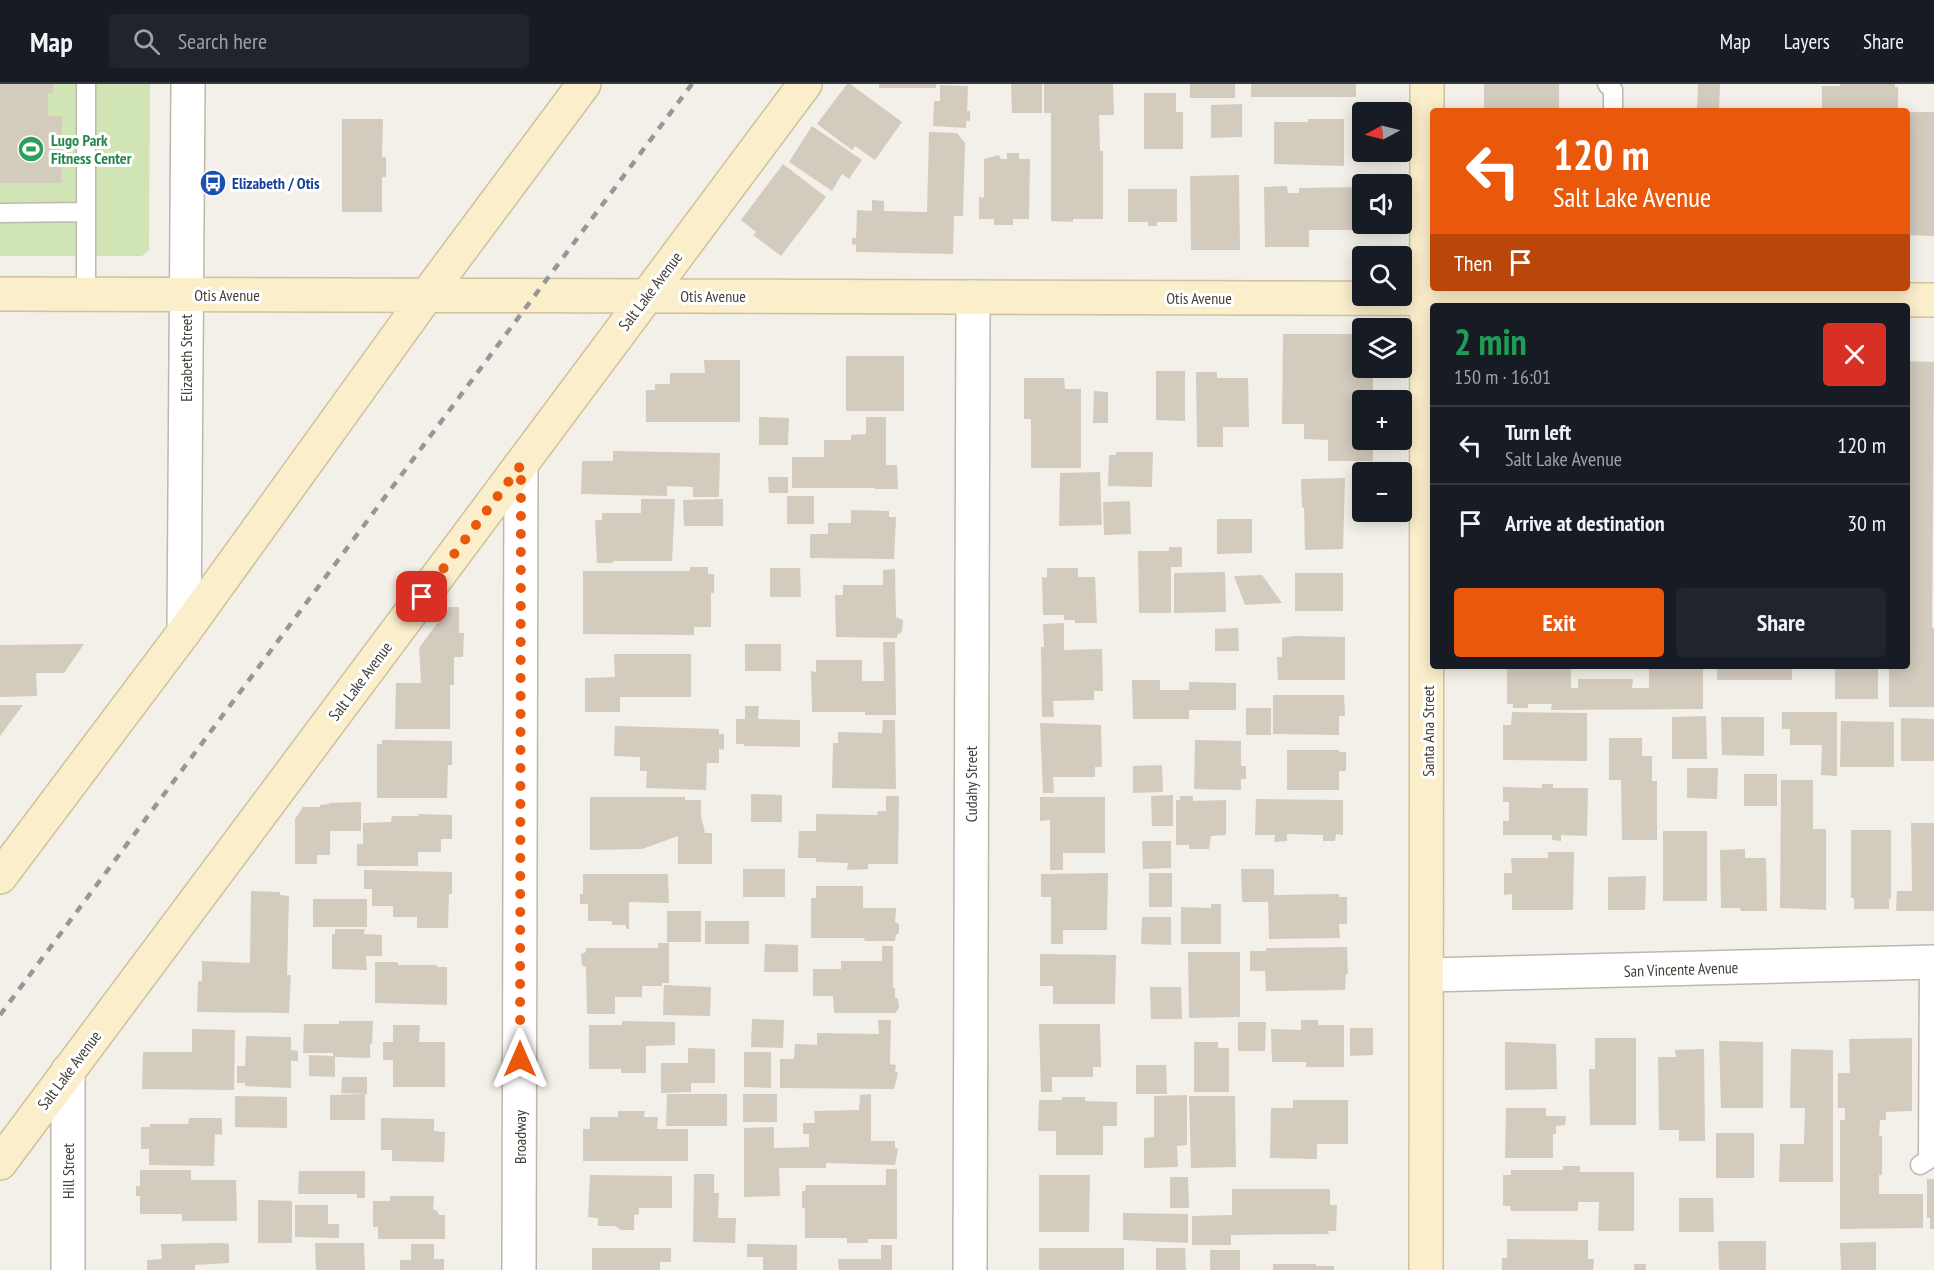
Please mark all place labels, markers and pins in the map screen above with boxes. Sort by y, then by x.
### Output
place label: Lugo Park Fitness Center [51,130,132,168]
sports icon: Lugo Park Fitness Center [16,134,46,164]
bus stop icon: Elizabeth / Otis [198,168,228,198]
place label: Elizabeth / Otis [232,173,320,193]
pin [396,571,447,622]

